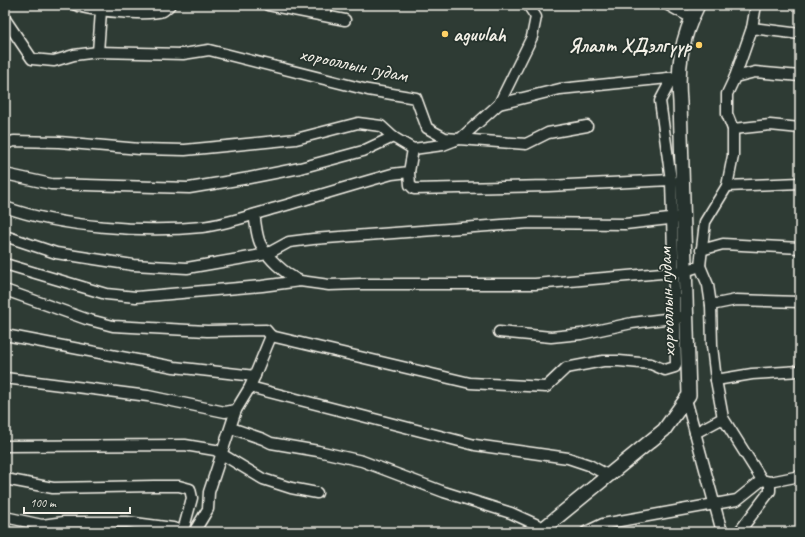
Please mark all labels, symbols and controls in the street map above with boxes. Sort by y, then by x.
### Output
place label: aguulah [453,22,506,47]
marker: aguulah [440,29,450,39]
place label: Ялалт ХДэлгүүр [568,33,692,58]
marker: Ялалт ХДэлгүүр [694,40,704,50]
street label: хорооллын гудам [298,41,412,88]
street label: хорооллын гудам [652,245,681,357]
scale bar [24,489,130,515]
text: 100 m [30,495,57,511]

